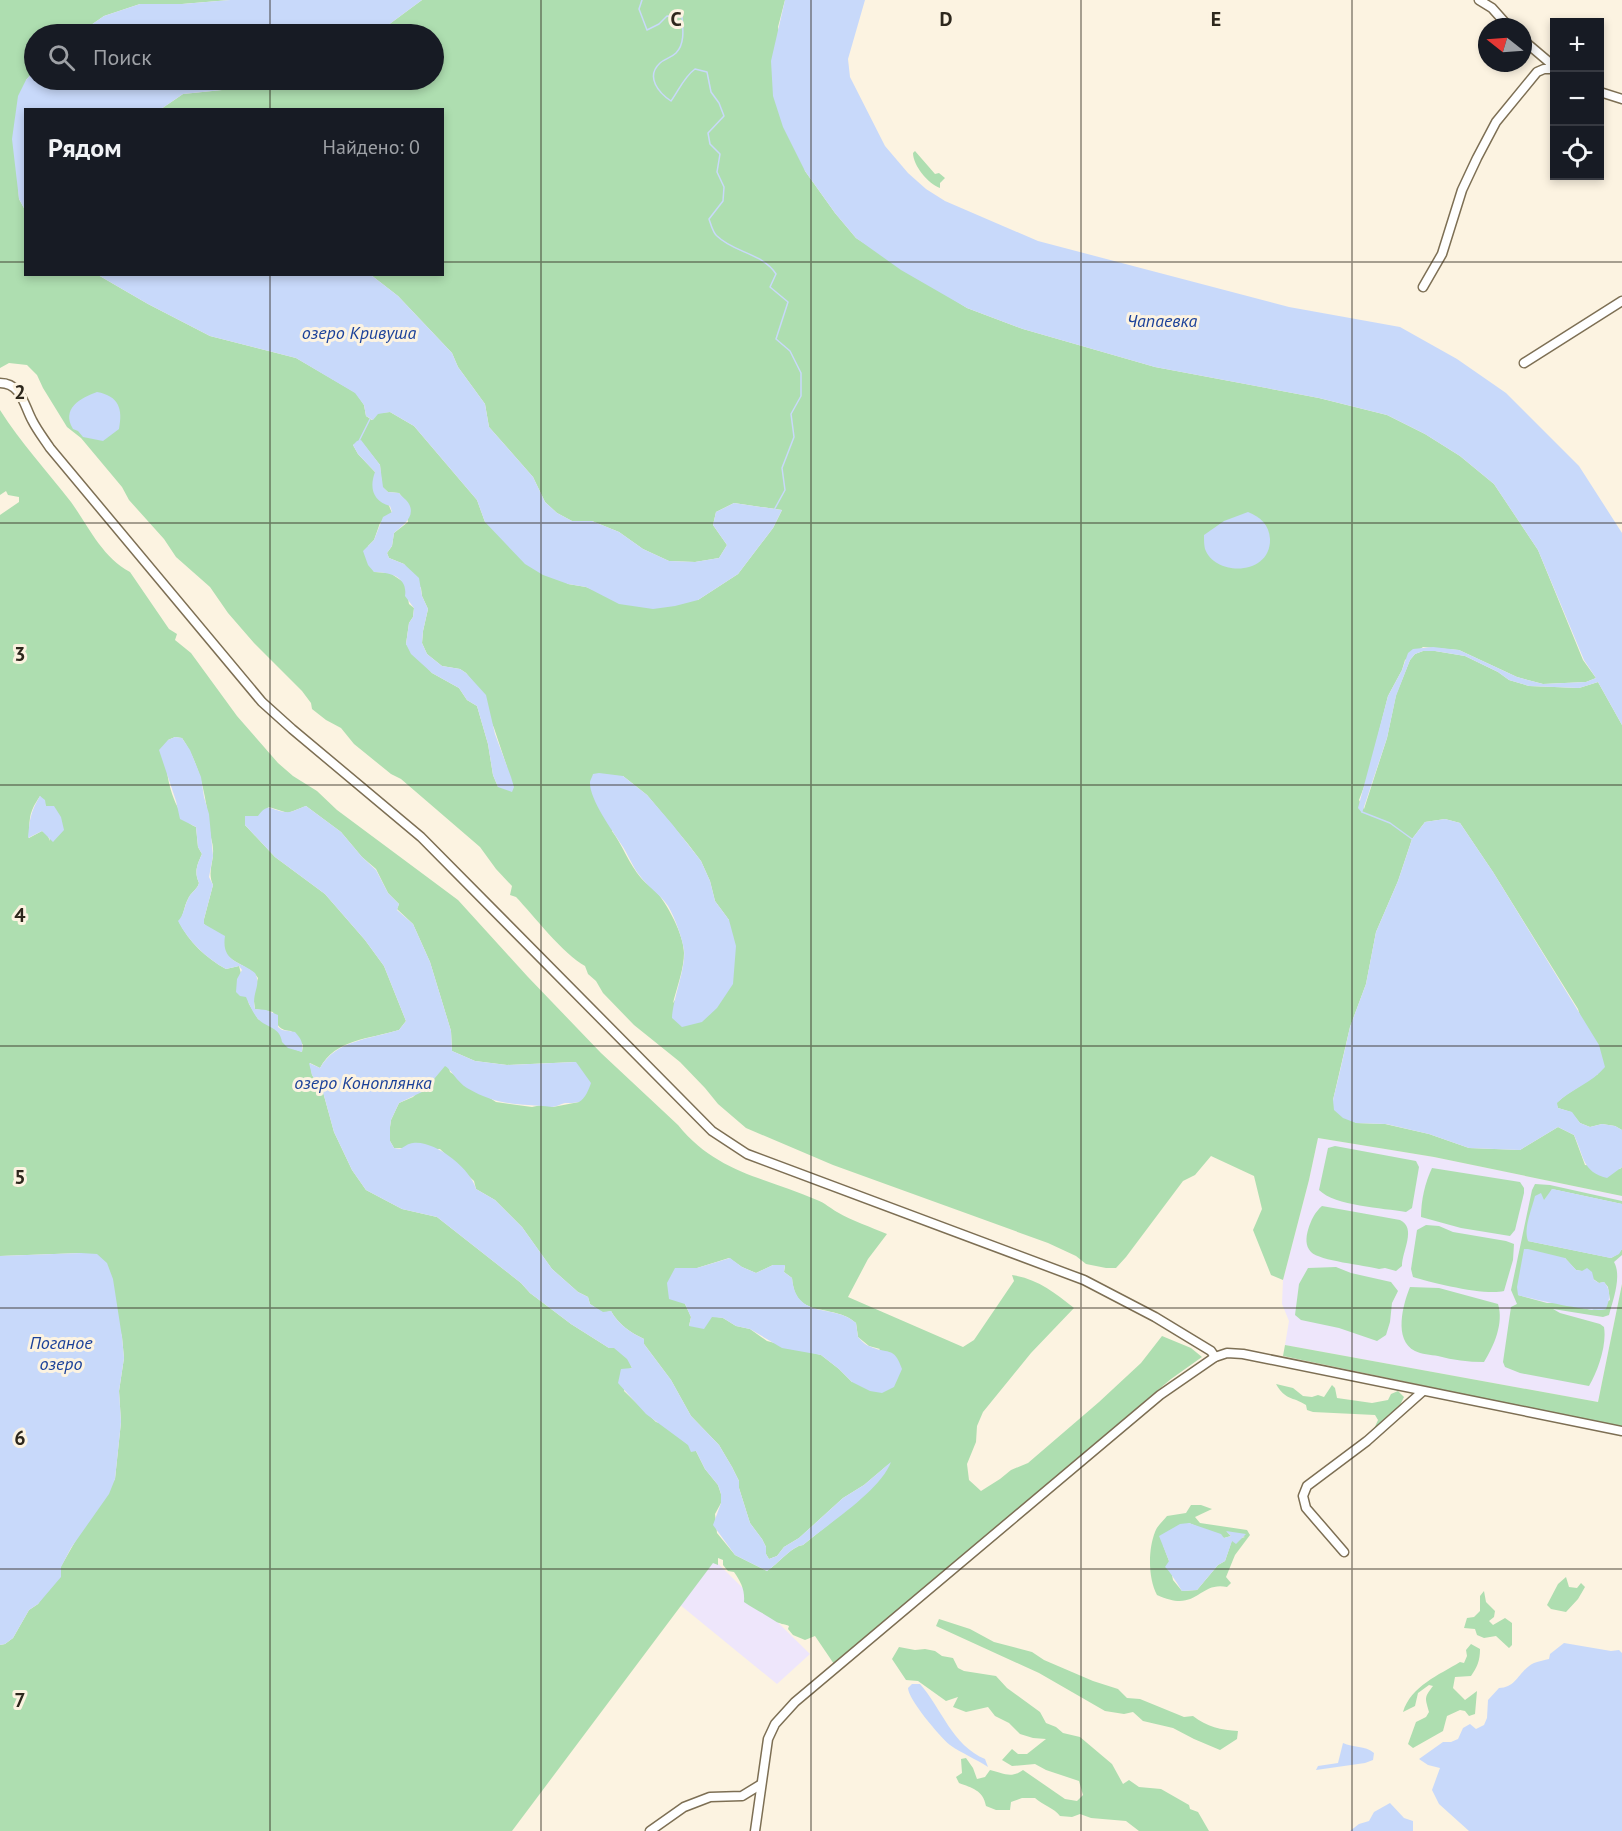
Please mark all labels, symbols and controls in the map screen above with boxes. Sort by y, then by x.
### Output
text: C [670,6,682,32]
text: D [940,6,953,32]
text: E [1211,6,1221,32]
north arrow [1478,18,1532,72]
map controls [1550,18,1604,180]
button: + [1550,18,1604,72]
search box [24,24,444,90]
icon: search [45,41,78,74]
text: Поиск [93,43,152,71]
button: − [1550,72,1604,126]
button: locate [1550,126,1604,180]
text: Рядом [48,131,122,164]
text: Найдено: 0 [323,134,420,160]
water label: Чапаевка [1127,309,1197,332]
water label: озеро Кривуша [302,321,416,344]
text: 2 [14,379,26,405]
text: 3 [14,641,26,667]
text: 4 [14,902,26,928]
water label: озеро Коноплянка [294,1071,432,1094]
text: 5 [14,1164,26,1190]
water label: Поганое озеро [29,1331,93,1375]
text: 6 [14,1425,26,1451]
text: 7 [14,1687,26,1713]

